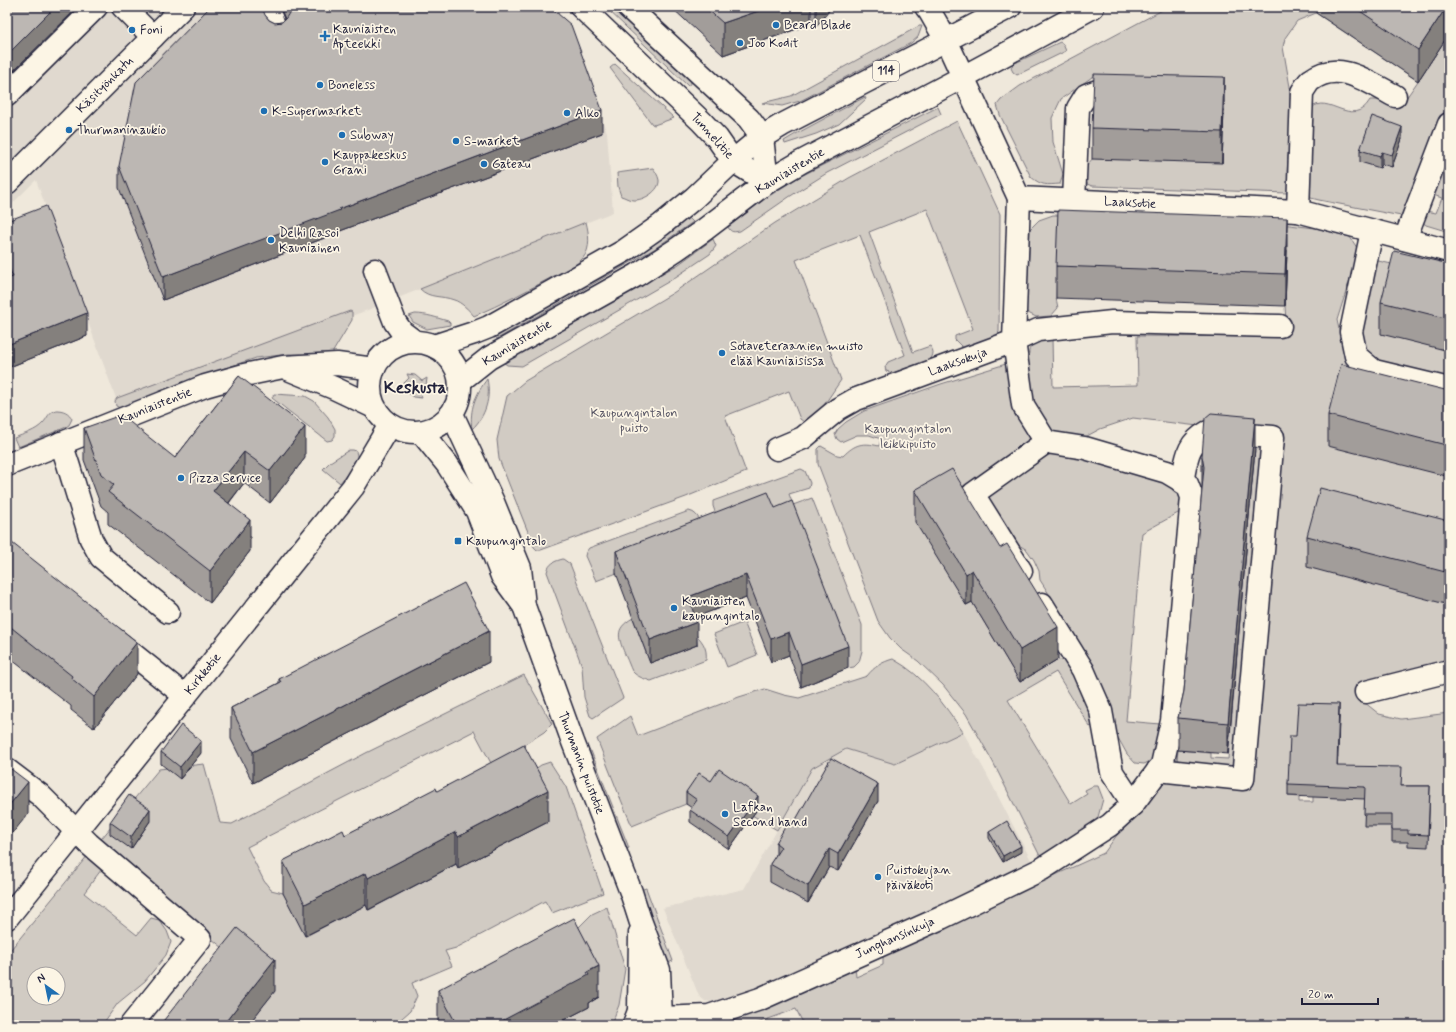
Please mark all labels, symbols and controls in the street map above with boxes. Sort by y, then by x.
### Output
place label: Beard Blade [784,17,851,34]
marker: Beard Blade [771,20,781,30]
place label: Kauniaisten Apteekki [333,21,396,54]
place label: Foni [140,22,163,39]
marker: Foni [127,25,137,35]
marker: Kauniaisten Apteekki [320,31,330,41]
place label: Joo Kodit [748,35,799,52]
marker: Joo Kodit [735,38,745,48]
street label: Käsityönkatu [73,53,137,117]
road number: 114 [873,61,899,81]
place label: Boneless [328,77,375,94]
marker: Boneless [315,80,325,90]
place label: K-Supermarket [272,103,362,120]
place label: Alko [575,105,599,122]
marker: K-Supermarket [259,106,269,116]
marker: Alko [562,108,572,118]
street label: Tunnelitie [687,109,737,163]
place label: Thurmaninaukio [77,122,167,139]
marker: Thurmaninaukio [64,125,74,135]
place label: Subway [350,127,394,144]
marker: Subway [337,130,347,140]
place label: S-market [464,133,520,150]
marker: S-market [451,136,461,146]
street label: Kauniaistentie [752,144,828,198]
place label: Kauppakeskus Grani [333,147,407,179]
place label: Gateau [492,156,531,173]
marker: Kauppakeskus Grani [320,157,330,167]
marker: Gateau [479,159,489,169]
street label: Laaksotie [1103,193,1157,213]
place label: Delhi Rasoi Kauniainen [279,225,340,257]
marker: Delhi Rasoi Kauniainen [266,235,276,245]
street label: Kauniaistentie [479,316,555,370]
place label: Sotaveteraanien muisto elää Kauniaisissa [730,338,863,370]
street label: Laaksokuja [926,343,990,381]
marker: Sotaveteraanien muisto elää Kauniaisissa [717,348,727,358]
district label: Keskusta [384,377,446,399]
street label: Kauniaistentie [116,384,194,428]
park label: Kaupungintalon puisto [590,405,678,437]
park label: Kaupungintalon leikkipuisto [864,421,952,453]
place label: Pizza Service [189,470,261,487]
marker: Pizza Service [176,473,186,483]
place label: Kaupungintalo [466,533,546,550]
marker: Kaupungintalo [453,536,463,546]
place label: Kauniaisten kaupungintalo [682,593,759,625]
marker: Kauniaisten kaupungintalo [669,603,679,613]
street label: Kirkkotie [181,649,225,699]
street label: Thurmanin puistotie [554,709,608,817]
place label: Lafkan Second hand [733,799,807,831]
marker: Lafkan Second hand [720,809,730,819]
place label: Puistokujan päiväkoti [886,862,951,894]
marker: Puistokujan päiväkoti [873,872,883,882]
street label: Junghansinkuja [853,913,938,964]
north arrow [26,966,66,1006]
text: N [34,971,48,986]
scale bar [1302,980,1378,1006]
text: 20 m [1308,987,1334,1003]

